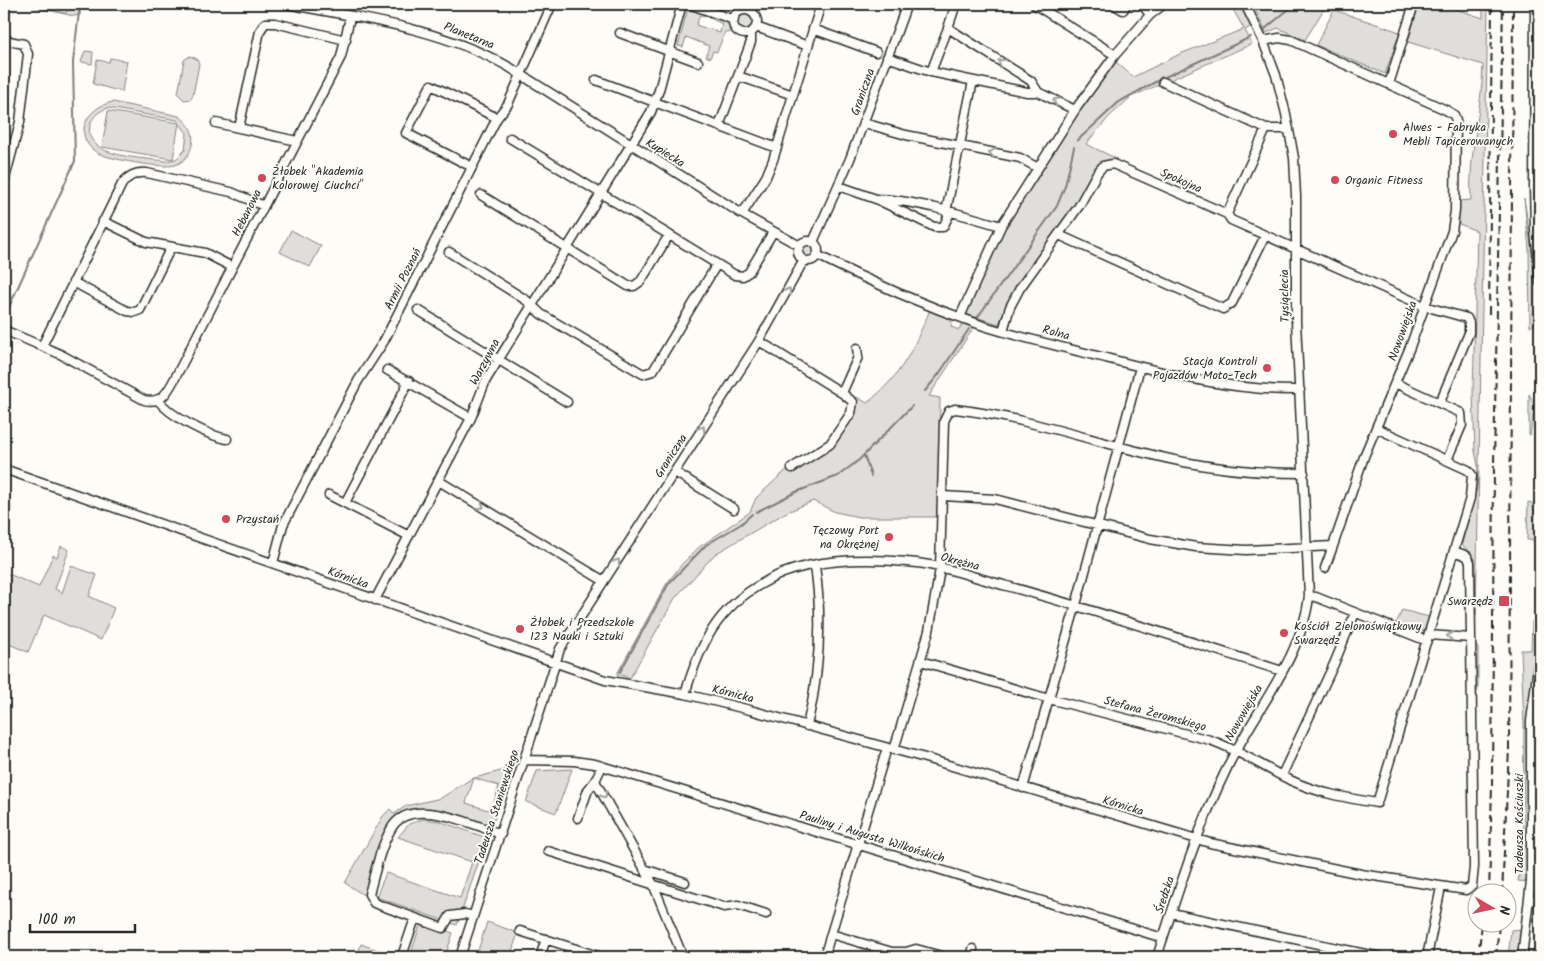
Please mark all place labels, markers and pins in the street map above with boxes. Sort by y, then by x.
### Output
place label: Alwes - Fabryka Mebli Tapicerowanych [1403,118,1513,151]
marker: Alwes - Fabryka Mebli Tapicerowanych [1387,128,1399,140]
place label: Żłobek "Akademia Kolorowej Ciuchci" [272,162,364,195]
place label: Organic Fitness [1345,171,1423,190]
marker: Żłobek "Akademia Kolorowej Ciuchci" [256,172,268,184]
marker: Organic Fitness [1329,174,1341,186]
place label: Stacja Kontroli Pojazdów Moto-Tech [1153,352,1258,385]
marker: Stacja Kontroli Pojazdów Moto-Tech [1261,362,1273,374]
place label: Przystań [236,510,279,529]
marker: Przystań [220,513,232,525]
place label: Tęczowy Port na Okrężnej [812,521,880,554]
marker: Tęczowy Port na Okrężnej [883,531,895,543]
place label: Swarzędz [1447,592,1493,611]
marker: Swarzędz [1497,594,1511,608]
place label: Żłobek i Przedszkole 123 Nauki i Sztuki [530,613,635,646]
place label: Kościół Zielonoświątkowy Swarzędz [1294,617,1422,650]
marker: Żłobek i Przedszkole 123 Nauki i Sztuki [514,623,526,635]
marker: Kościół Zielonoświątkowy Swarzędz [1278,627,1290,639]

